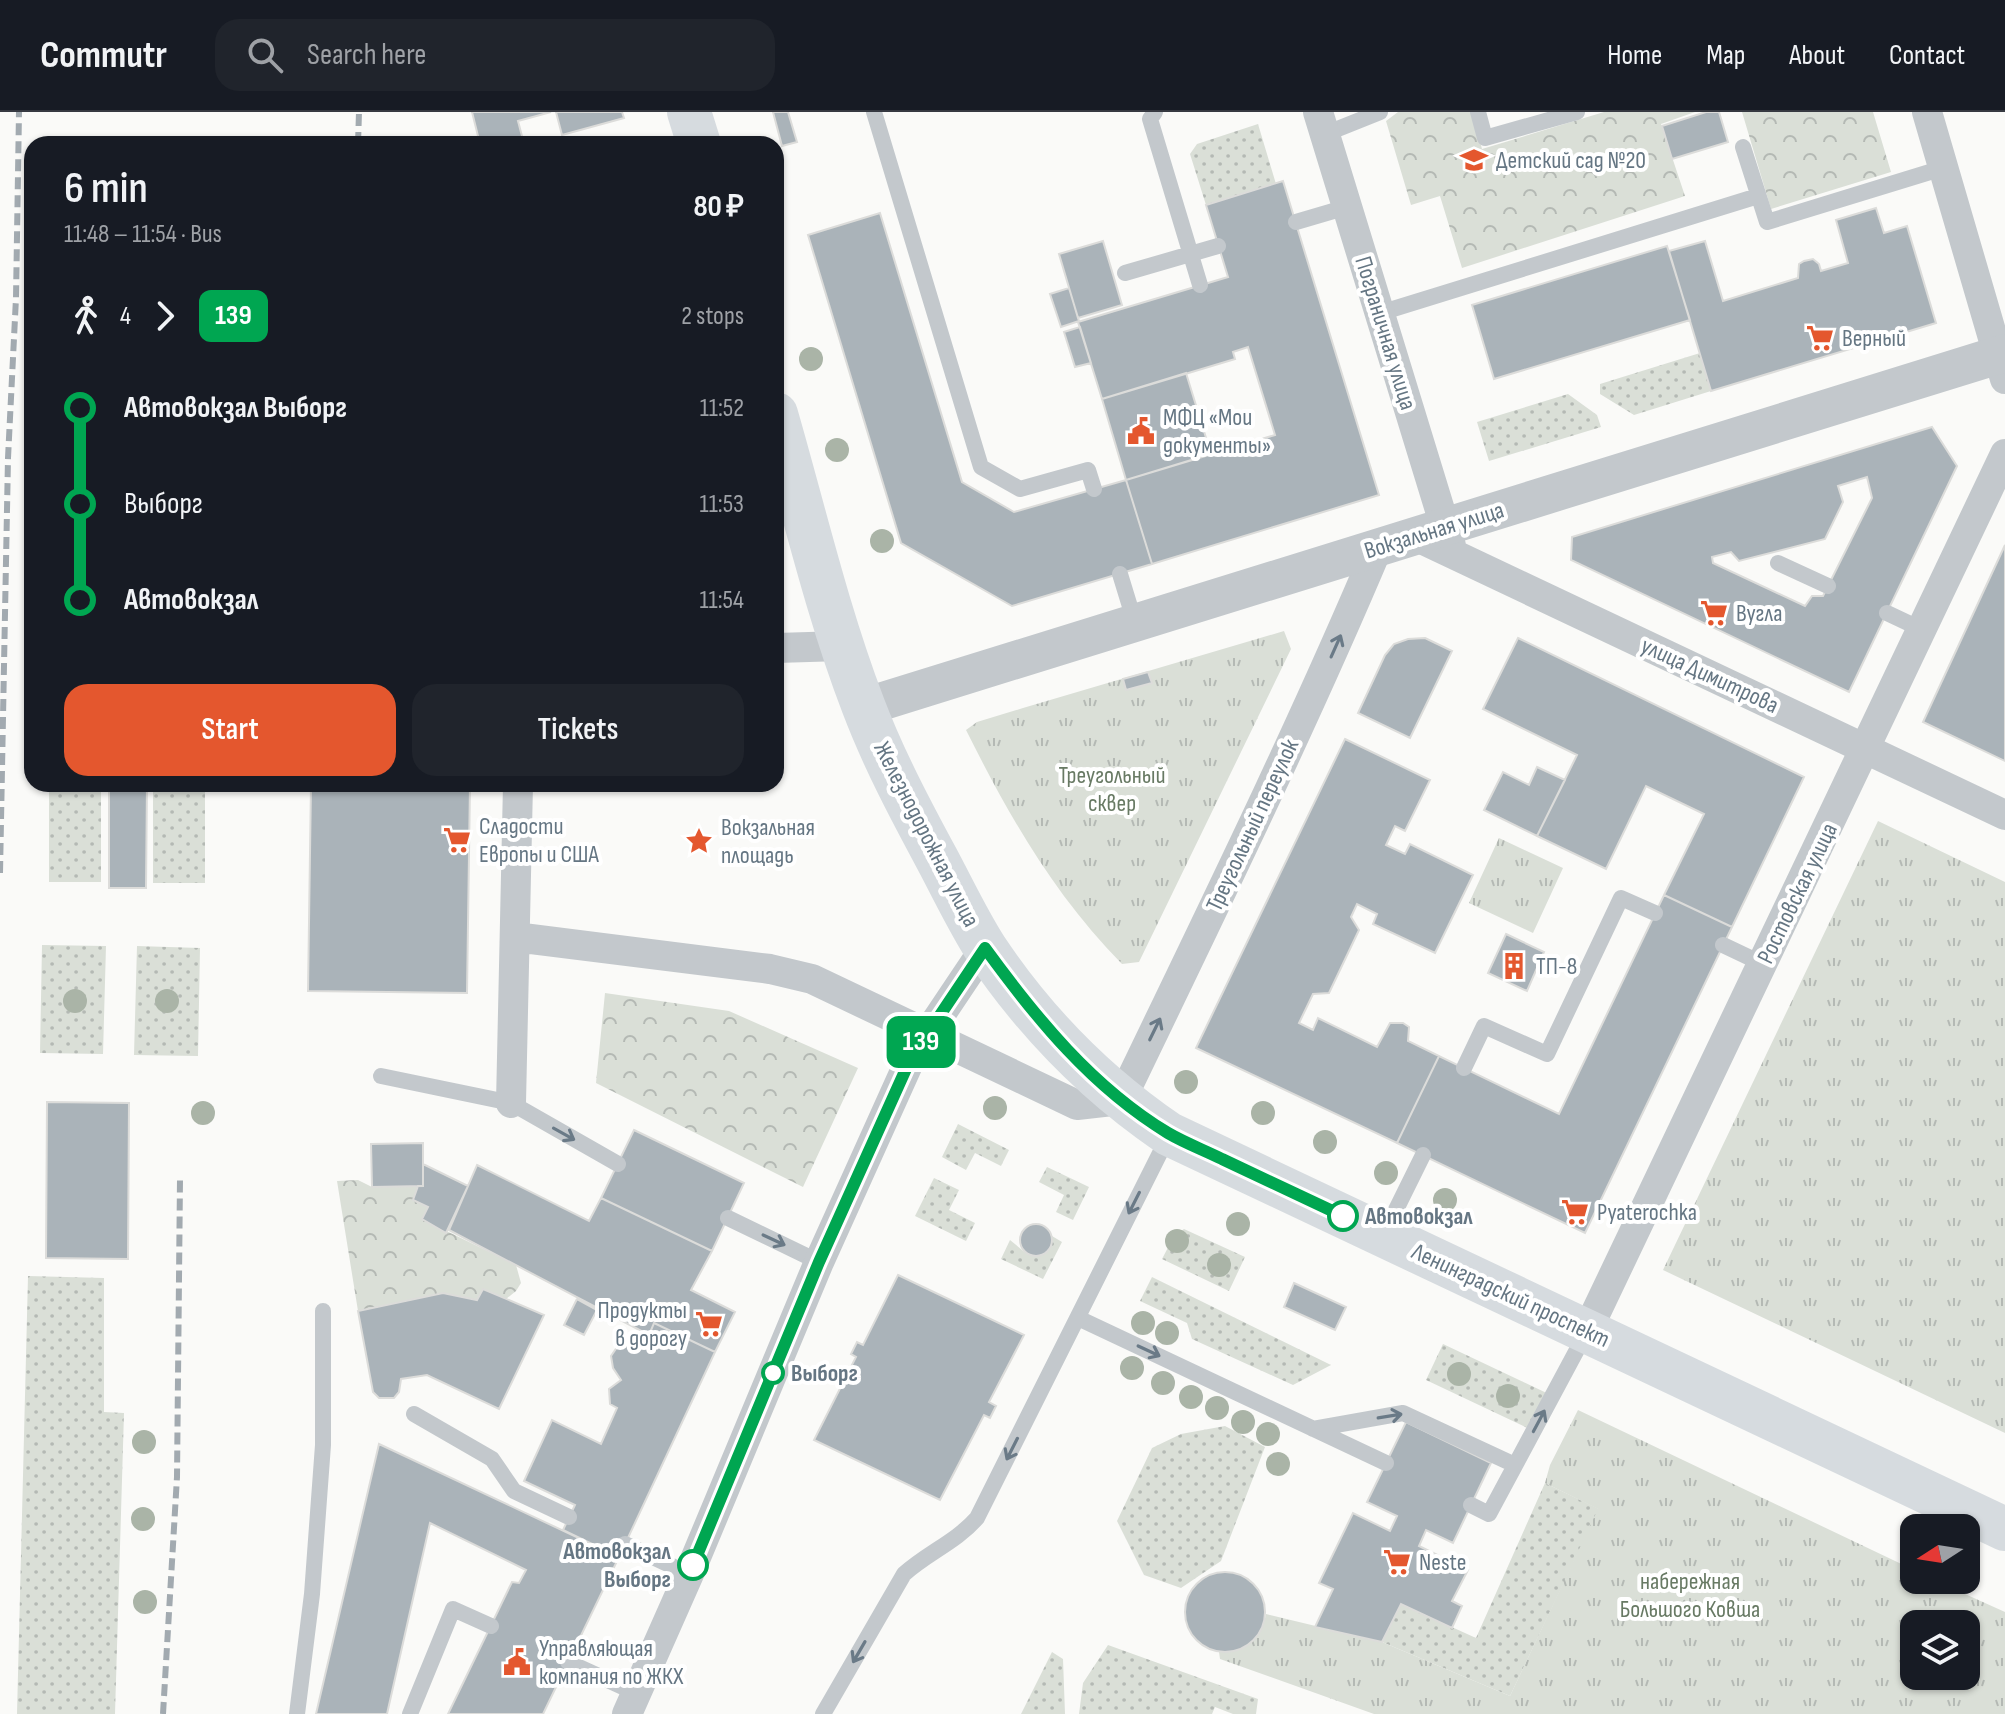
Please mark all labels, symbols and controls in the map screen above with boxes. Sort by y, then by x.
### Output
search box [215,19,775,91]
text: Commutr [40,33,167,78]
icon: search [243,33,287,77]
text: Search here [307,37,426,73]
text: Home [1607,39,1662,72]
text: Map [1706,39,1745,72]
text: About [1789,39,1845,72]
text: Contact [1889,39,1965,72]
school or university icon: Детский сад №20 [1459,145,1489,175]
place label: Детский сад №20 [1496,146,1646,175]
text: 6 min [64,162,148,215]
text: 80 ₽ [693,189,744,225]
text: 11:48 – 11:54 · Bus [64,219,222,250]
street label: Пограничная улица [1348,253,1423,413]
icon: walk [64,294,108,338]
icon: forward [143,294,187,338]
text: 139 [215,299,252,332]
text: 4 [120,301,131,332]
text: 2 stops [681,301,744,332]
supermarket icon: Верный [1805,323,1835,353]
place label: Верный [1842,324,1906,353]
text: Автовокзал Выборг [124,390,347,426]
text: 11:52 [700,393,744,424]
place label: МФЦ «Мои документы» [1163,403,1271,460]
public building icon: МФЦ «Мои документы» [1126,416,1156,446]
text: Выборг [124,486,203,522]
text: 11:53 [700,489,744,520]
street label: Вокзальная улица [1361,495,1507,565]
text: Автовокзал [124,582,259,618]
text: 11:54 [700,585,744,616]
supermarket icon: Вугла [1699,598,1729,628]
place label: Вугла [1736,599,1783,628]
street label: улица Димитрова [1636,631,1783,720]
one-way arrow [1329,634,1344,658]
button: Start [64,684,396,776]
button: Tickets [412,684,744,776]
street label: Треугольный переулок [1200,734,1305,916]
street label: Железнодорожная улица [867,737,986,932]
park label: Треугольный сквер [1059,761,1165,818]
place label: Сладости Европы и США [479,812,599,869]
place label: Вокзальная площадь [721,813,815,870]
street label: Ростовская улица [1751,818,1844,968]
supermarket icon: Сладости Европы и США [442,825,472,855]
place icon: Вокзальная площадь [684,826,714,856]
building icon: ТП-8 [1499,951,1529,981]
place label: ТП-8 [1536,952,1577,981]
line badge: 139 [875,1016,967,1068]
one-way arrow [1148,1018,1163,1042]
text: 139 [903,1025,939,1058]
one-way arrow [552,1126,576,1142]
one-way arrow [1126,1191,1142,1215]
supermarket icon: Pyaterochka [1560,1197,1590,1227]
place label: Pyaterochka [1597,1198,1697,1227]
marker: Автовокзал [1328,1201,1358,1231]
place label: Автовокзал [1364,1202,1473,1231]
one-way arrow [761,1233,785,1248]
street label: Ленинградский проспект [1406,1237,1614,1354]
place label: Продукты в дорогу [598,1296,687,1353]
supermarket icon: Продукты в дорогу [694,1309,724,1339]
one-way arrow [1136,1344,1160,1359]
place label: Выборг [791,1359,858,1388]
marker: Выборг [762,1362,784,1384]
one-way arrow [1377,1408,1402,1423]
one-way arrow [1531,1409,1547,1433]
one-way arrow [1004,1437,1019,1461]
north arrow [1900,1514,1980,1594]
map controls [1900,1514,1980,1690]
place label: Автовокзал Выборг [562,1537,672,1594]
supermarket icon: Neste [1382,1547,1412,1577]
place label: Neste [1419,1548,1466,1577]
marker: Автовокзал Выборг [678,1550,708,1580]
park label: набережная Большого Ковша [1620,1567,1760,1624]
button: layers [1900,1610,1980,1690]
place label: Управляющая компания по ЖКХ [539,1634,684,1691]
one-way arrow [851,1640,867,1663]
public building icon: Управляющая компания по ЖКХ [502,1647,532,1677]

